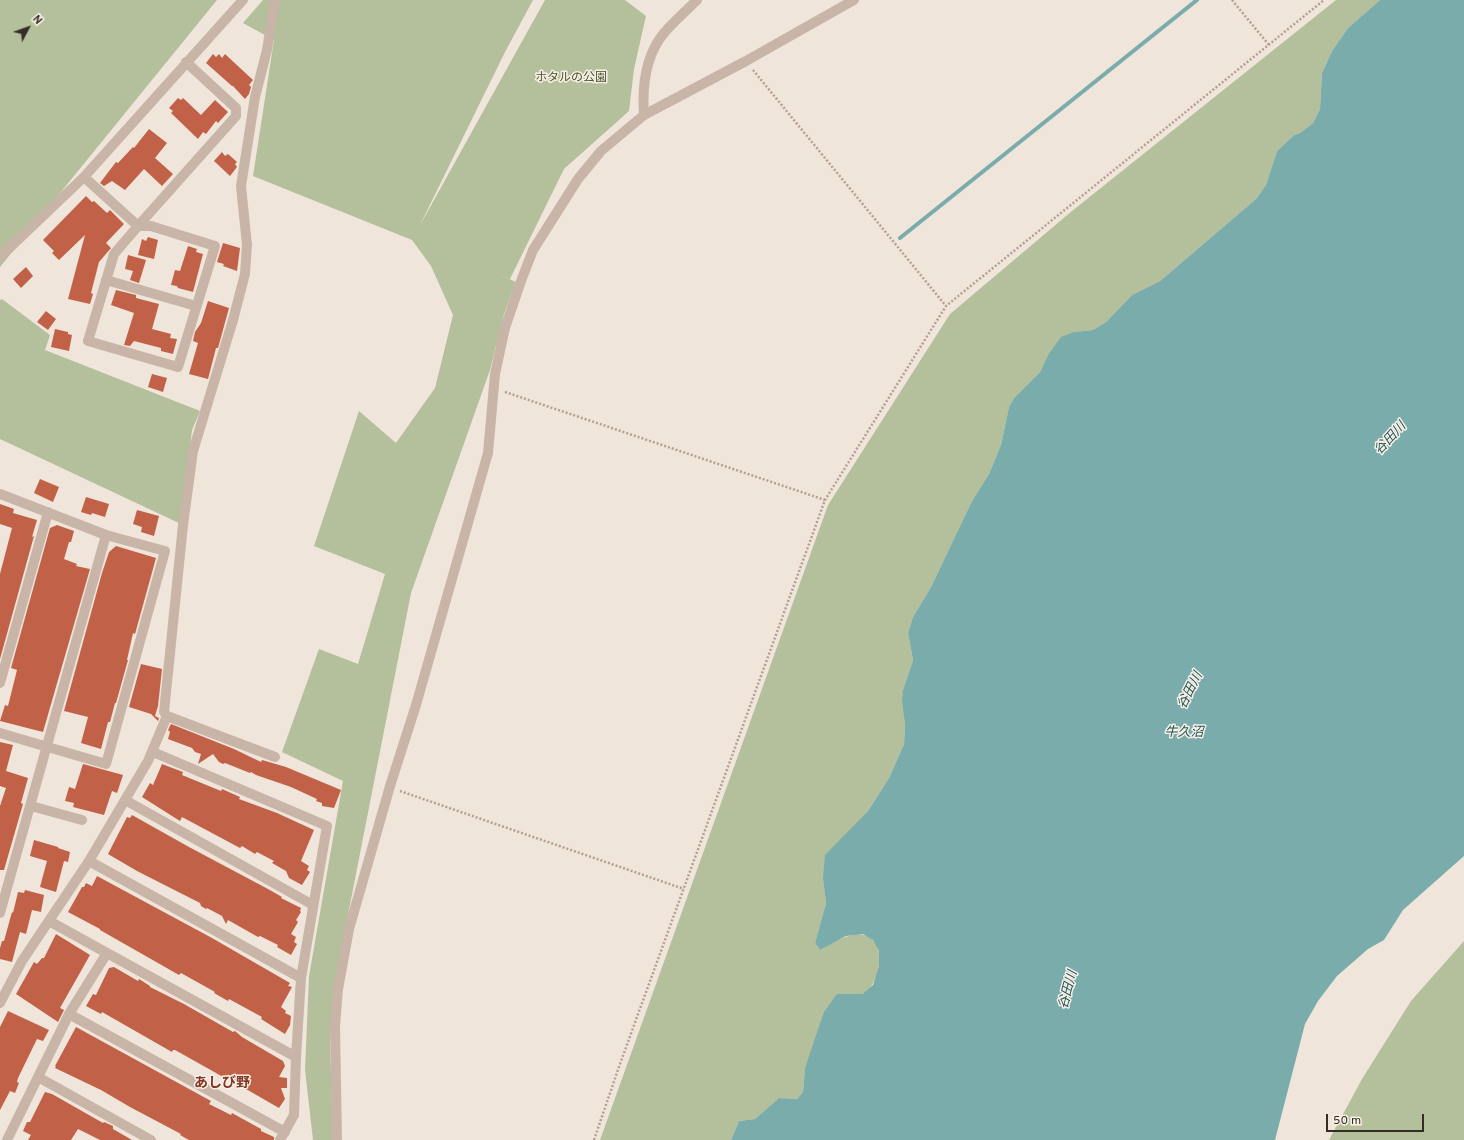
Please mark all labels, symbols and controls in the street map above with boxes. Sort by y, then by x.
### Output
north arrow [8,8,48,48]
text: N [29,13,45,28]
park label: ホタルの公園 [535,72,607,86]
water label: 谷田川 [1372,419,1410,459]
water label: 谷田川 [1175,670,1207,712]
water label: 牛久沼 [1165,725,1203,741]
water label: 谷田川 [1056,969,1082,1011]
district label: あしび野 [194,1076,250,1092]
scale bar [1328,1106,1426,1132]
text: 50 m [1333,1113,1361,1129]

